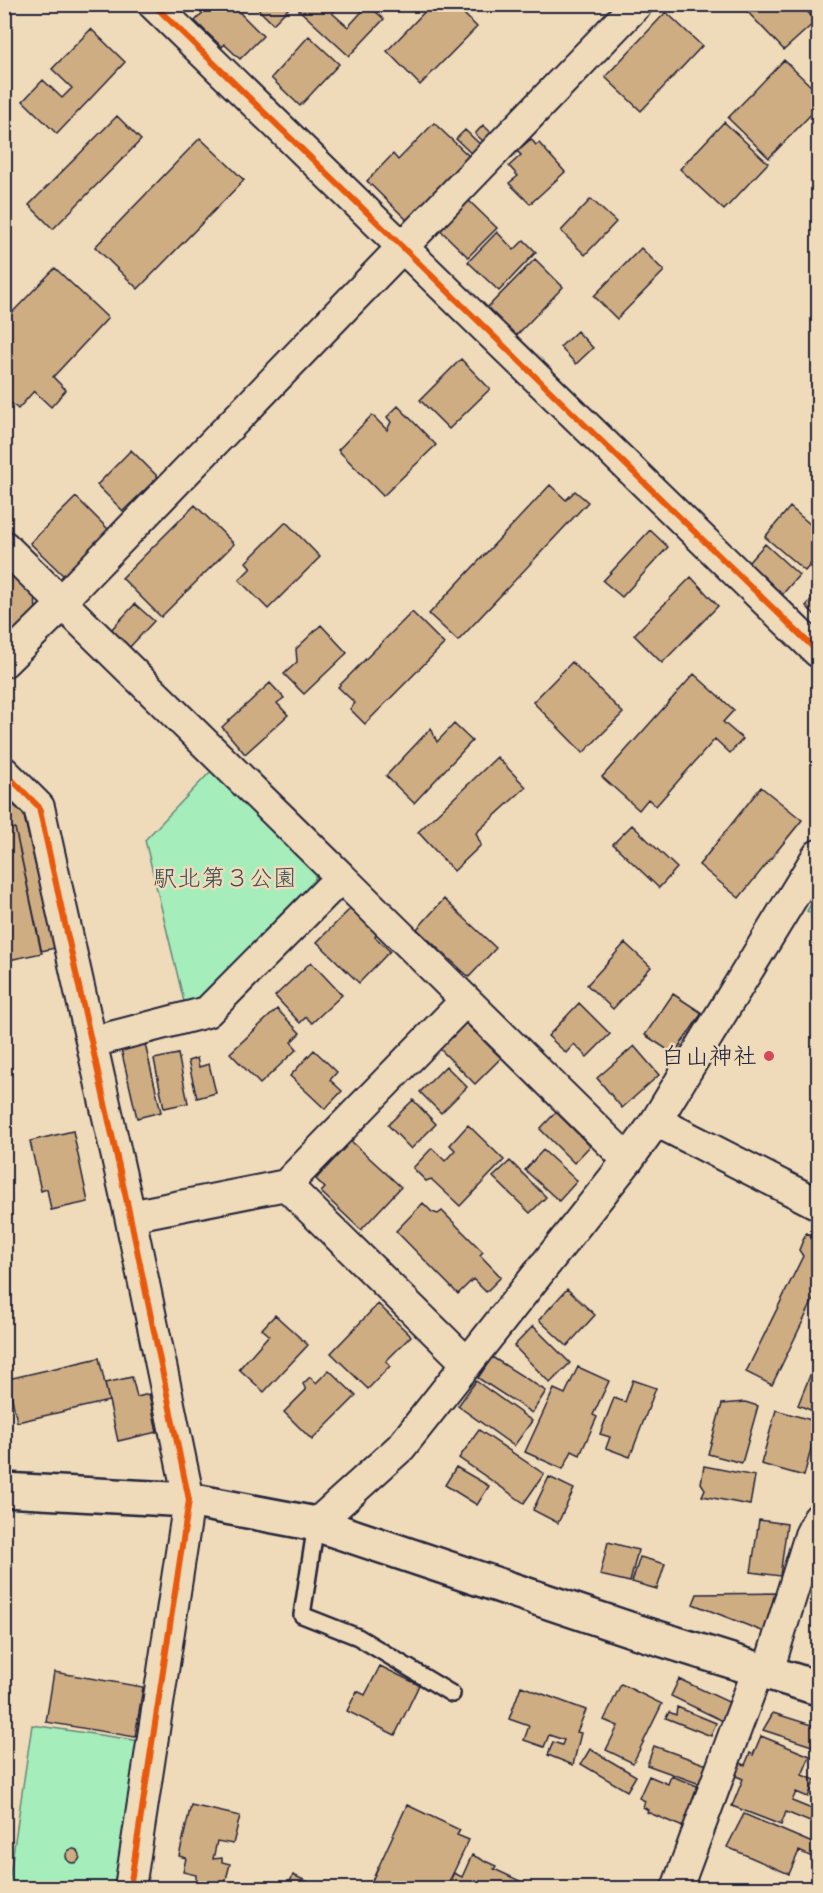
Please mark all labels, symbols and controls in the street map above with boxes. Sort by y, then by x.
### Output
park label: 駅北第３公園 [153,864,297,895]
place label: 白山神社 [661,1042,757,1073]
marker: 白山神社 [762,1049,776,1063]

